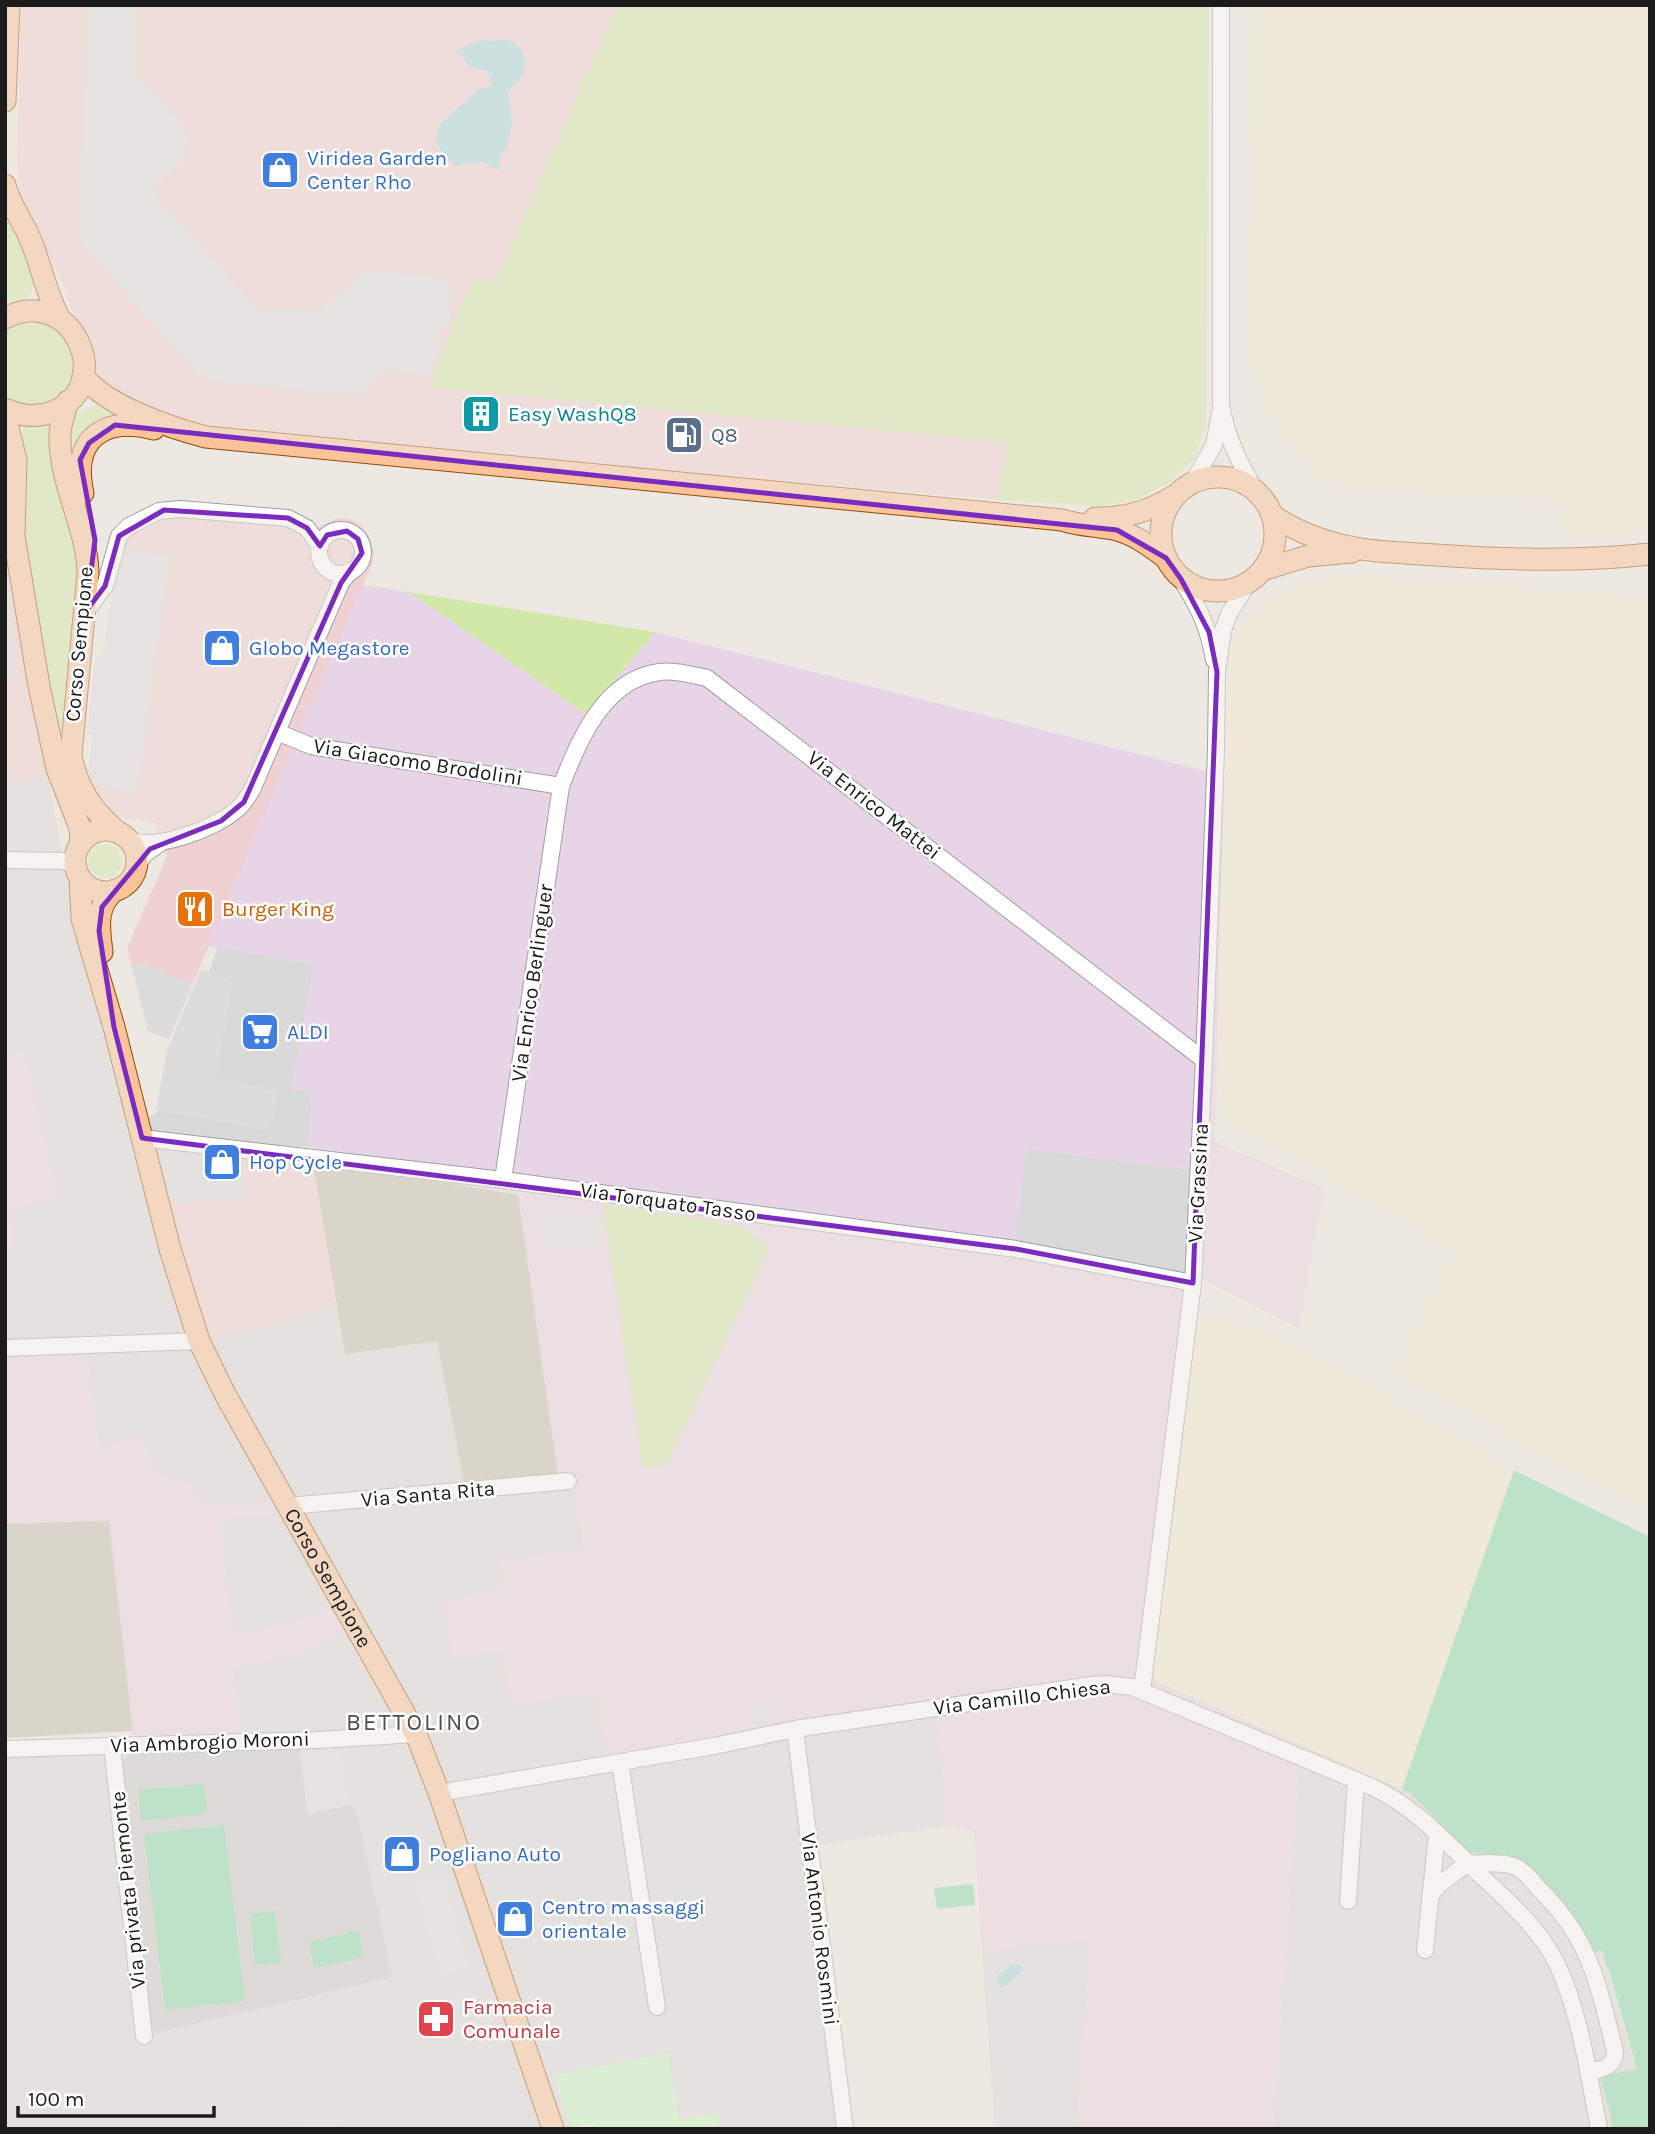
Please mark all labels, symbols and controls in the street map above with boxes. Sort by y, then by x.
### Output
place label: Viridea Garden Center Rho [307,146,447,194]
shop icon: Viridea Garden Center Rho [259,149,301,191]
building icon: Easy WashQ8 [460,393,502,435]
place label: Easy WashQ8 [508,402,637,426]
fuel station icon: Q8 [663,414,705,456]
place label: Q8 [711,423,738,447]
street label: Corso Sempione [60,565,98,723]
shop icon: Globo Megastore [201,627,243,669]
place label: Globo Megastore [249,636,410,660]
street label: Via Giacomo Brodolini [312,734,524,790]
street label: Via Enrico Mattei [803,746,945,864]
street label: Via Enrico Berlinguer [506,882,558,1083]
restaurant icon: Burger King [174,888,216,930]
place label: Burger King [222,897,334,921]
supermarket icon: ALDI [239,1011,281,1053]
place label: ALDI [287,1020,329,1044]
street label: Via Grassina [1183,1123,1213,1243]
shop icon: Hop Cycle [201,1141,243,1183]
place label: Hop Cycle [249,1150,342,1174]
street label: Via Torquato Tasso [579,1178,757,1226]
street label: Via Santa Rita [360,1476,496,1512]
street label: Corso Sempione [280,1504,377,1652]
street label: Via Camillo Chiesa [932,1674,1112,1720]
district label: BETTOLINO [346,1708,482,1736]
street label: Via Ambrogio Moroni [110,1727,310,1757]
street label: Via privata Piemonte [106,1790,150,1990]
street label: Via Antonio Rosmini [796,1831,844,2027]
shop icon: Pogliano Auto [381,1833,423,1875]
place label: Pogliano Auto [429,1842,561,1866]
place label: Centro massaggi orientale [542,1895,705,1943]
shop icon: Centro massaggi orientale [494,1898,536,1940]
place label: Farmacia Comunale [463,1995,561,2043]
pharmacy icon: Farmacia Comunale [415,1998,457,2040]
scale bar [18,2074,214,2118]
text: 100 m [28,2087,85,2111]

